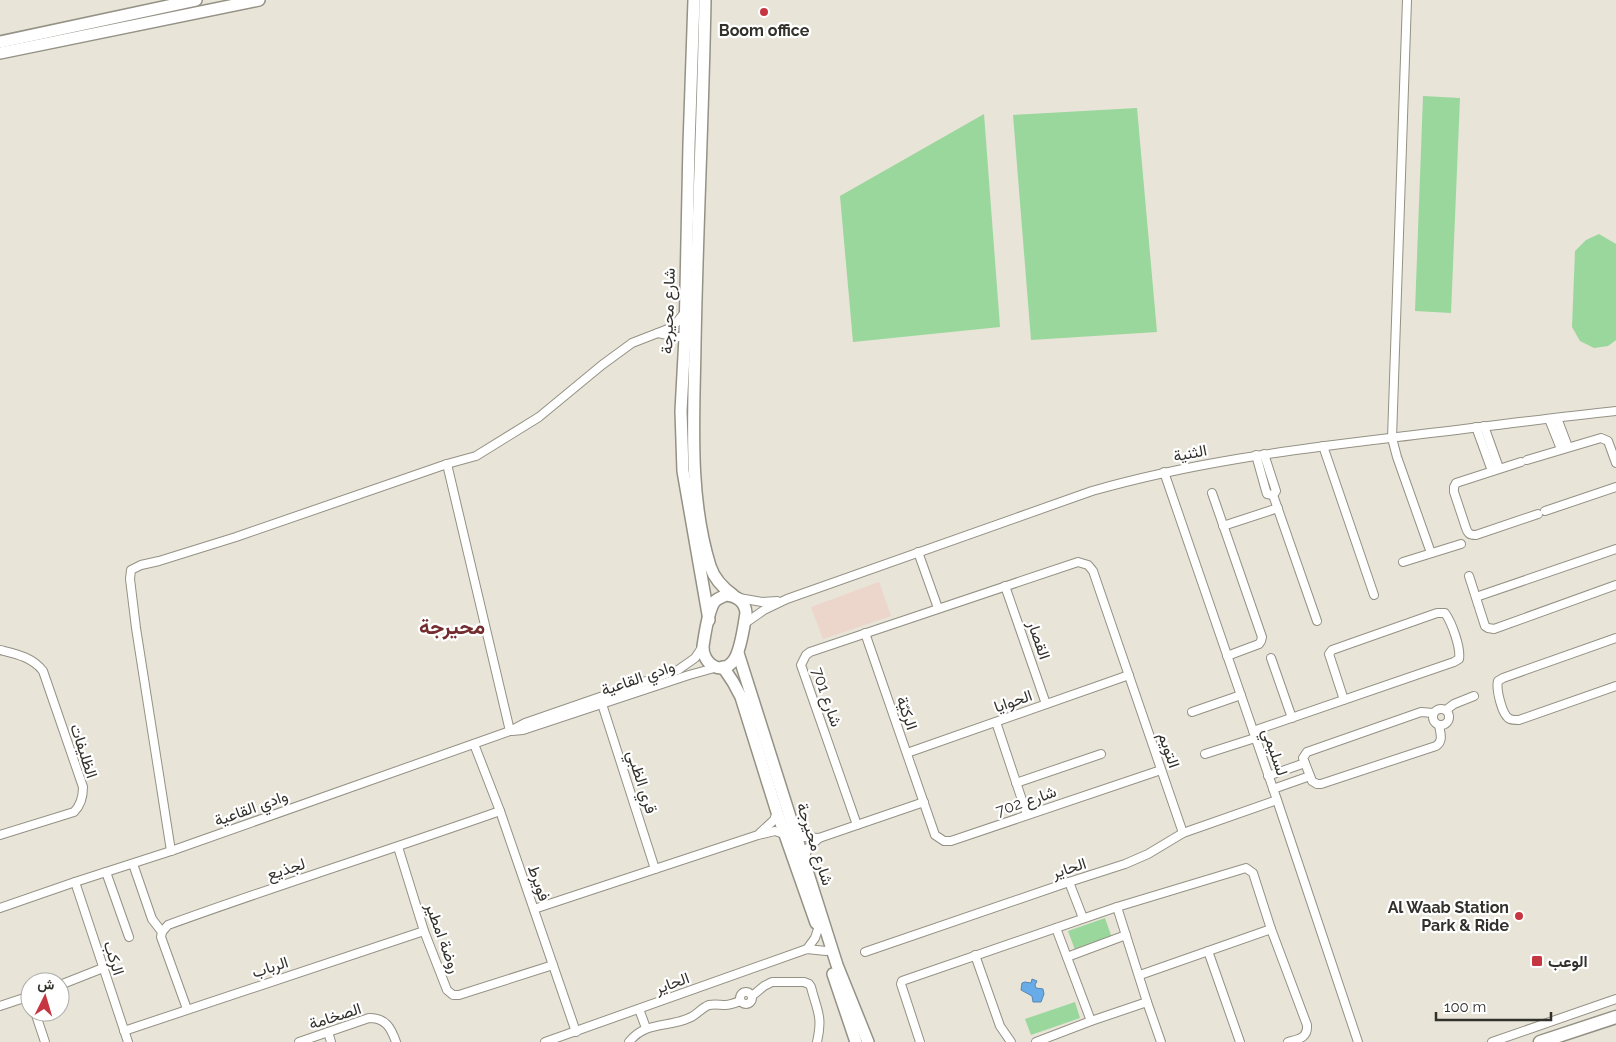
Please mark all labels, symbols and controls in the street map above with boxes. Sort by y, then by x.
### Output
marker: Boom office [758,6,770,18]
place label: Boom office [719,21,810,40]
street label: شارع محيرجة [657,268,681,354]
street label: الثنية [1172,440,1208,466]
district label: محيرجة [419,614,485,640]
street label: القصار [1022,617,1054,662]
street label: وادي القاعية [599,657,679,703]
street label: شارع 701 [806,665,846,730]
street label: الحوايا [991,686,1035,717]
street label: الركيّة [892,694,922,733]
street label: الظليفات [66,721,102,781]
street label: لسليمي [1254,726,1292,779]
street label: التويم [1153,730,1184,771]
street label: قري الظبي [619,748,661,817]
street label: شارع 702 [993,782,1059,822]
street label: وادي القاعية [212,786,292,834]
street label: شارع محيرجة [791,800,837,888]
street label: لجذيع [264,854,308,886]
street label: الحاير [1048,854,1089,884]
street label: فويرط [523,863,554,904]
place label: Al Waab Station Park & Ride [1388,898,1509,935]
street label: روضة امطير [420,899,465,976]
marker: Al Waab Station Park & Ride [1513,910,1525,922]
street label: الركب [99,938,128,978]
street label: الرباب [249,952,291,983]
place label: الوعب [1548,952,1588,972]
marker: الوعب [1530,954,1544,968]
street label: الحاير [651,968,692,999]
north arrow [20,972,70,1022]
text: ش [37,975,55,994]
scale bar [1436,990,1551,1022]
text: 100 m [1444,998,1486,1016]
street label: الصخامة [306,999,364,1033]

